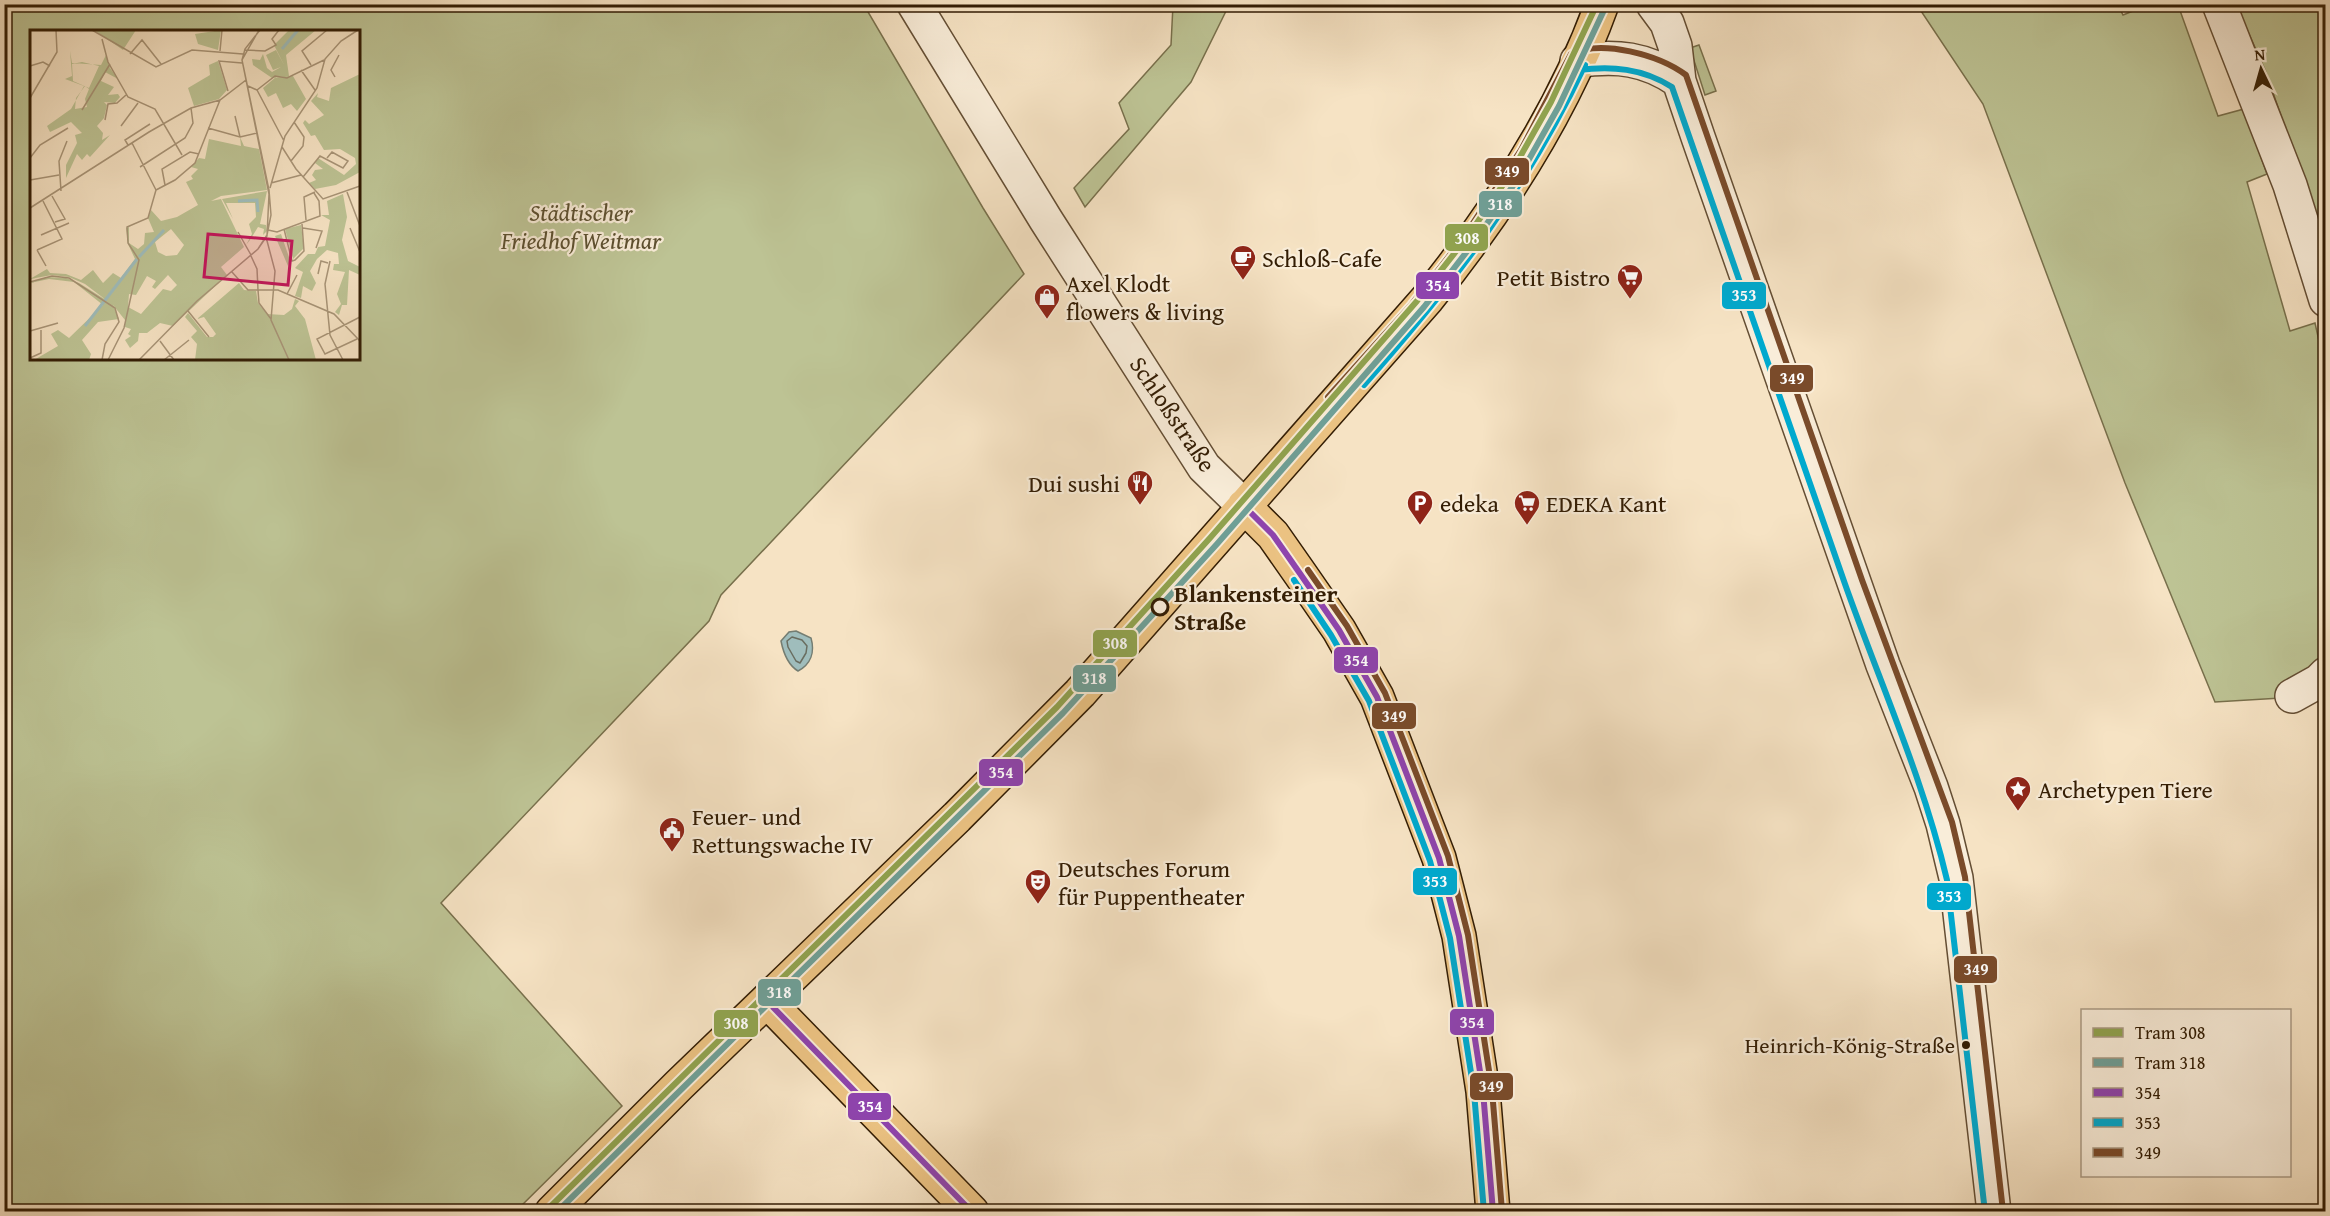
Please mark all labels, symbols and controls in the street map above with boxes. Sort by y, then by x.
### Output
inset map [30,30,360,360]
north arrow [2231,39,2291,99]
text: N [2253,42,2266,66]
line badge: 349 [1484,157,1530,186]
text: 349 [1495,159,1519,183]
line badge: 318 [1478,190,1523,218]
text: 318 [1488,192,1512,216]
park label: Städtischer Friedhof Weitmar [500,195,662,258]
line badge: 308 [1444,223,1489,252]
text: 308 [1455,226,1479,250]
place label: Schloß-Cafe [1262,241,1382,276]
cafe icon: Schloß-Cafe [1228,243,1258,281]
place label: Petit Bistro [1497,260,1610,295]
supermarket icon: Petit Bistro [1615,262,1645,300]
place label: Axel Klodt flowers & living [1066,266,1224,329]
line badge: 354 [1415,271,1460,300]
text: 354 [1426,273,1450,297]
line badge: 353 [1721,281,1767,310]
shop icon: Axel Klodt flowers & living [1032,282,1062,320]
text: 353 [1732,283,1756,307]
street label: Schloßstraße [1121,349,1225,479]
line badge: 349 [1769,364,1814,393]
text: 349 [1780,366,1804,390]
place label: Dui sushi [1028,466,1120,501]
restaurant icon: Dui sushi [1125,468,1155,506]
place label: edeka [1440,486,1500,521]
place label: EDEKA Kant [1546,486,1667,521]
parking icon: edeka [1405,488,1435,526]
supermarket icon: EDEKA Kant [1512,488,1542,526]
place label: Blankensteiner Straße [1174,576,1338,639]
marker: Blankensteiner Straße [1151,598,1169,616]
line badge: 308 [1092,629,1138,658]
text: 308 [1103,631,1127,655]
line badge: 354 [1333,646,1379,674]
text: 354 [1344,648,1368,672]
line badge: 318 [1072,664,1117,693]
text: 318 [1082,666,1106,690]
line badge: 349 [1371,702,1417,730]
text: 349 [1382,704,1406,728]
line badge: 354 [978,758,1024,787]
text: 354 [989,760,1013,784]
place label: Archetypen Tiere [2038,772,2213,807]
place icon: Archetypen Tiere [2003,774,2033,812]
place label: Feuer- und Rettungswache IV [692,799,874,862]
public building icon: Feuer- und Rettungswache IV [657,815,687,853]
place label: Deutsches Forum für Puppentheater [1058,851,1245,914]
theatre icon: Deutsches Forum für Puppentheater [1023,867,1053,905]
line badge: 353 [1412,867,1458,896]
text: 353 [1423,869,1447,893]
line badge: 353 [1926,882,1972,911]
text: 353 [1937,884,1961,908]
line badge: 349 [1953,955,1998,984]
text: 349 [1964,957,1988,981]
line badge: 318 [757,978,802,1007]
text: 318 [767,980,791,1004]
line badge: 354 [1449,1008,1495,1036]
line badge: 308 [713,1009,759,1038]
legend [2081,1009,2291,1177]
text: 354 [1460,1010,1484,1034]
text: 308 [724,1011,748,1035]
text: Tram 308 [2135,1019,2206,1046]
place label: Heinrich-König-Straße [1745,1029,1955,1061]
marker: Heinrich-König-Straße [1960,1039,1972,1051]
text: Tram 318 [2135,1049,2206,1076]
line badge: 349 [1469,1072,1514,1101]
text: 349 [1479,1074,1503,1098]
text: 354 [2135,1079,2161,1106]
line badge: 354 [847,1092,892,1121]
text: 354 [858,1094,882,1118]
text: 353 [2135,1109,2161,1136]
text: 349 [2135,1139,2161,1166]

